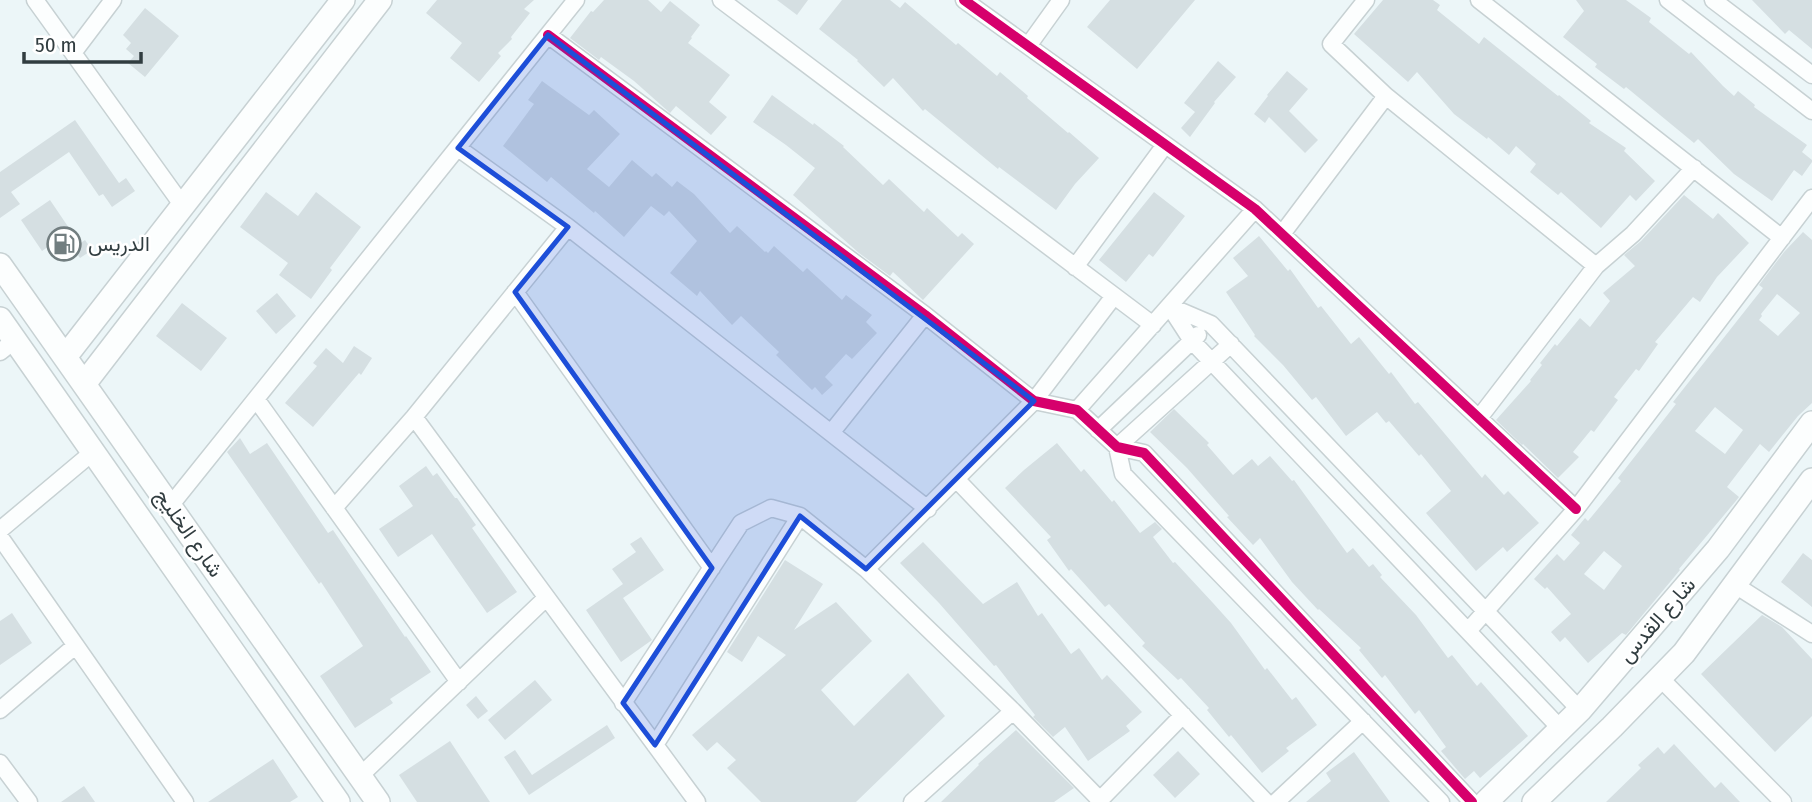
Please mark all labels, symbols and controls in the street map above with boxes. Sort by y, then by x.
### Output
scale bar [24,21,142,65]
text: 50 m [35,32,77,58]
fuel station icon: الدريس [45,225,83,263]
place label: الدريس [88,231,150,257]
street label: شارع الخليج [148,484,229,583]
street label: شارع القدس [1613,572,1702,669]

